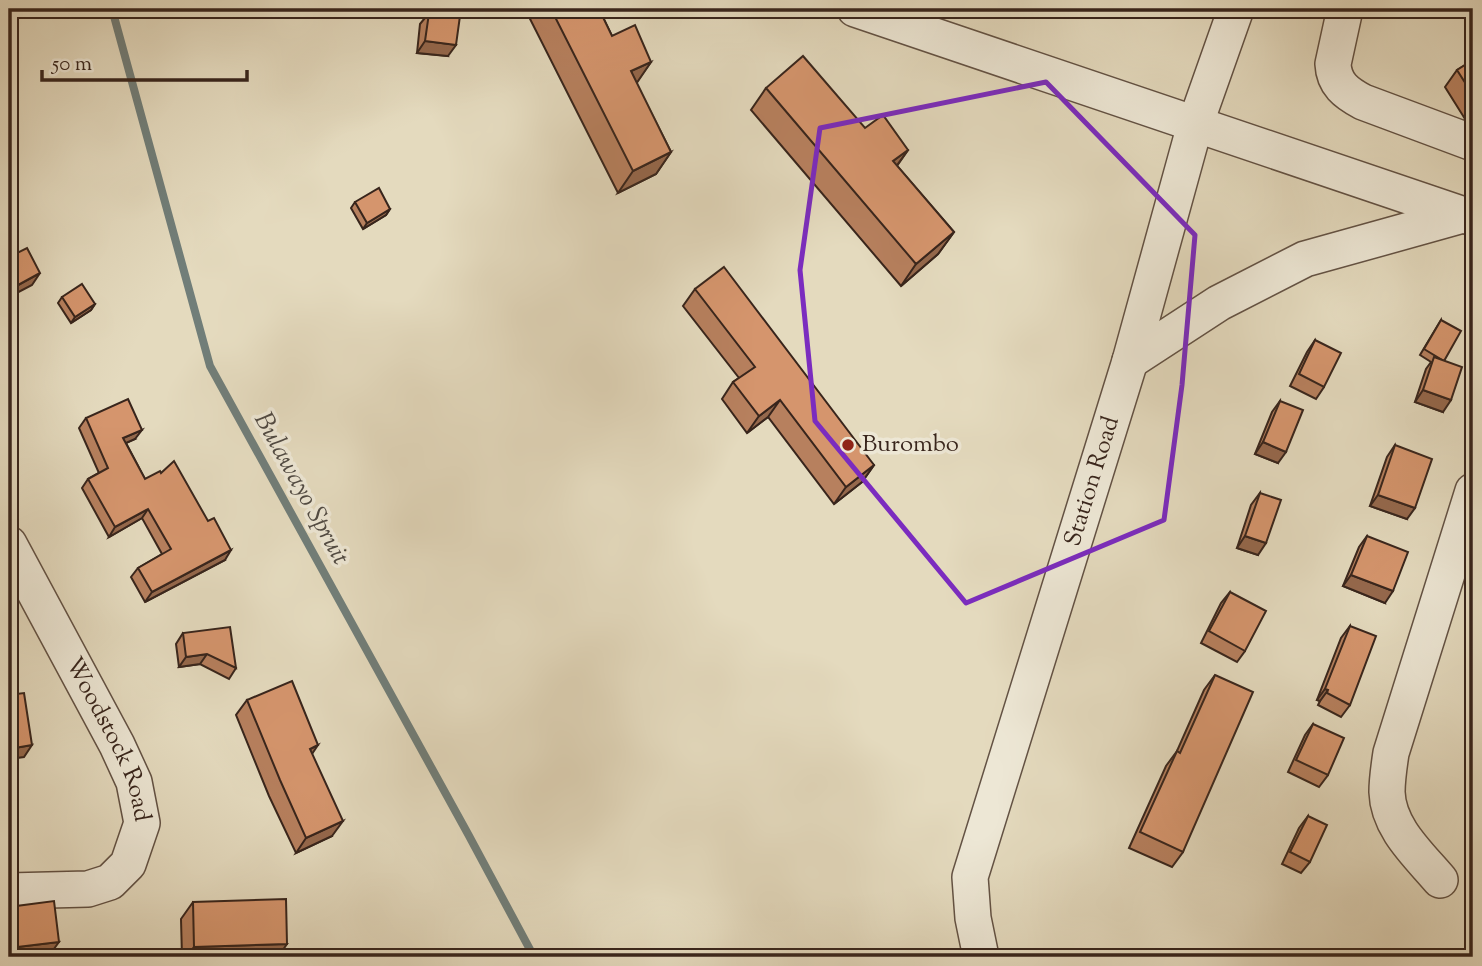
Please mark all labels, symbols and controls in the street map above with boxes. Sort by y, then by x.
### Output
scale bar [42,38,247,82]
text: 50 m [51,50,92,80]
water label: Bulawayo Spruit [244,406,358,572]
street label: Station Road [1056,412,1129,551]
place label: Burombo [862,428,959,462]
marker: Burombo [840,437,856,453]
street label: Woodstock Road [56,651,158,825]

